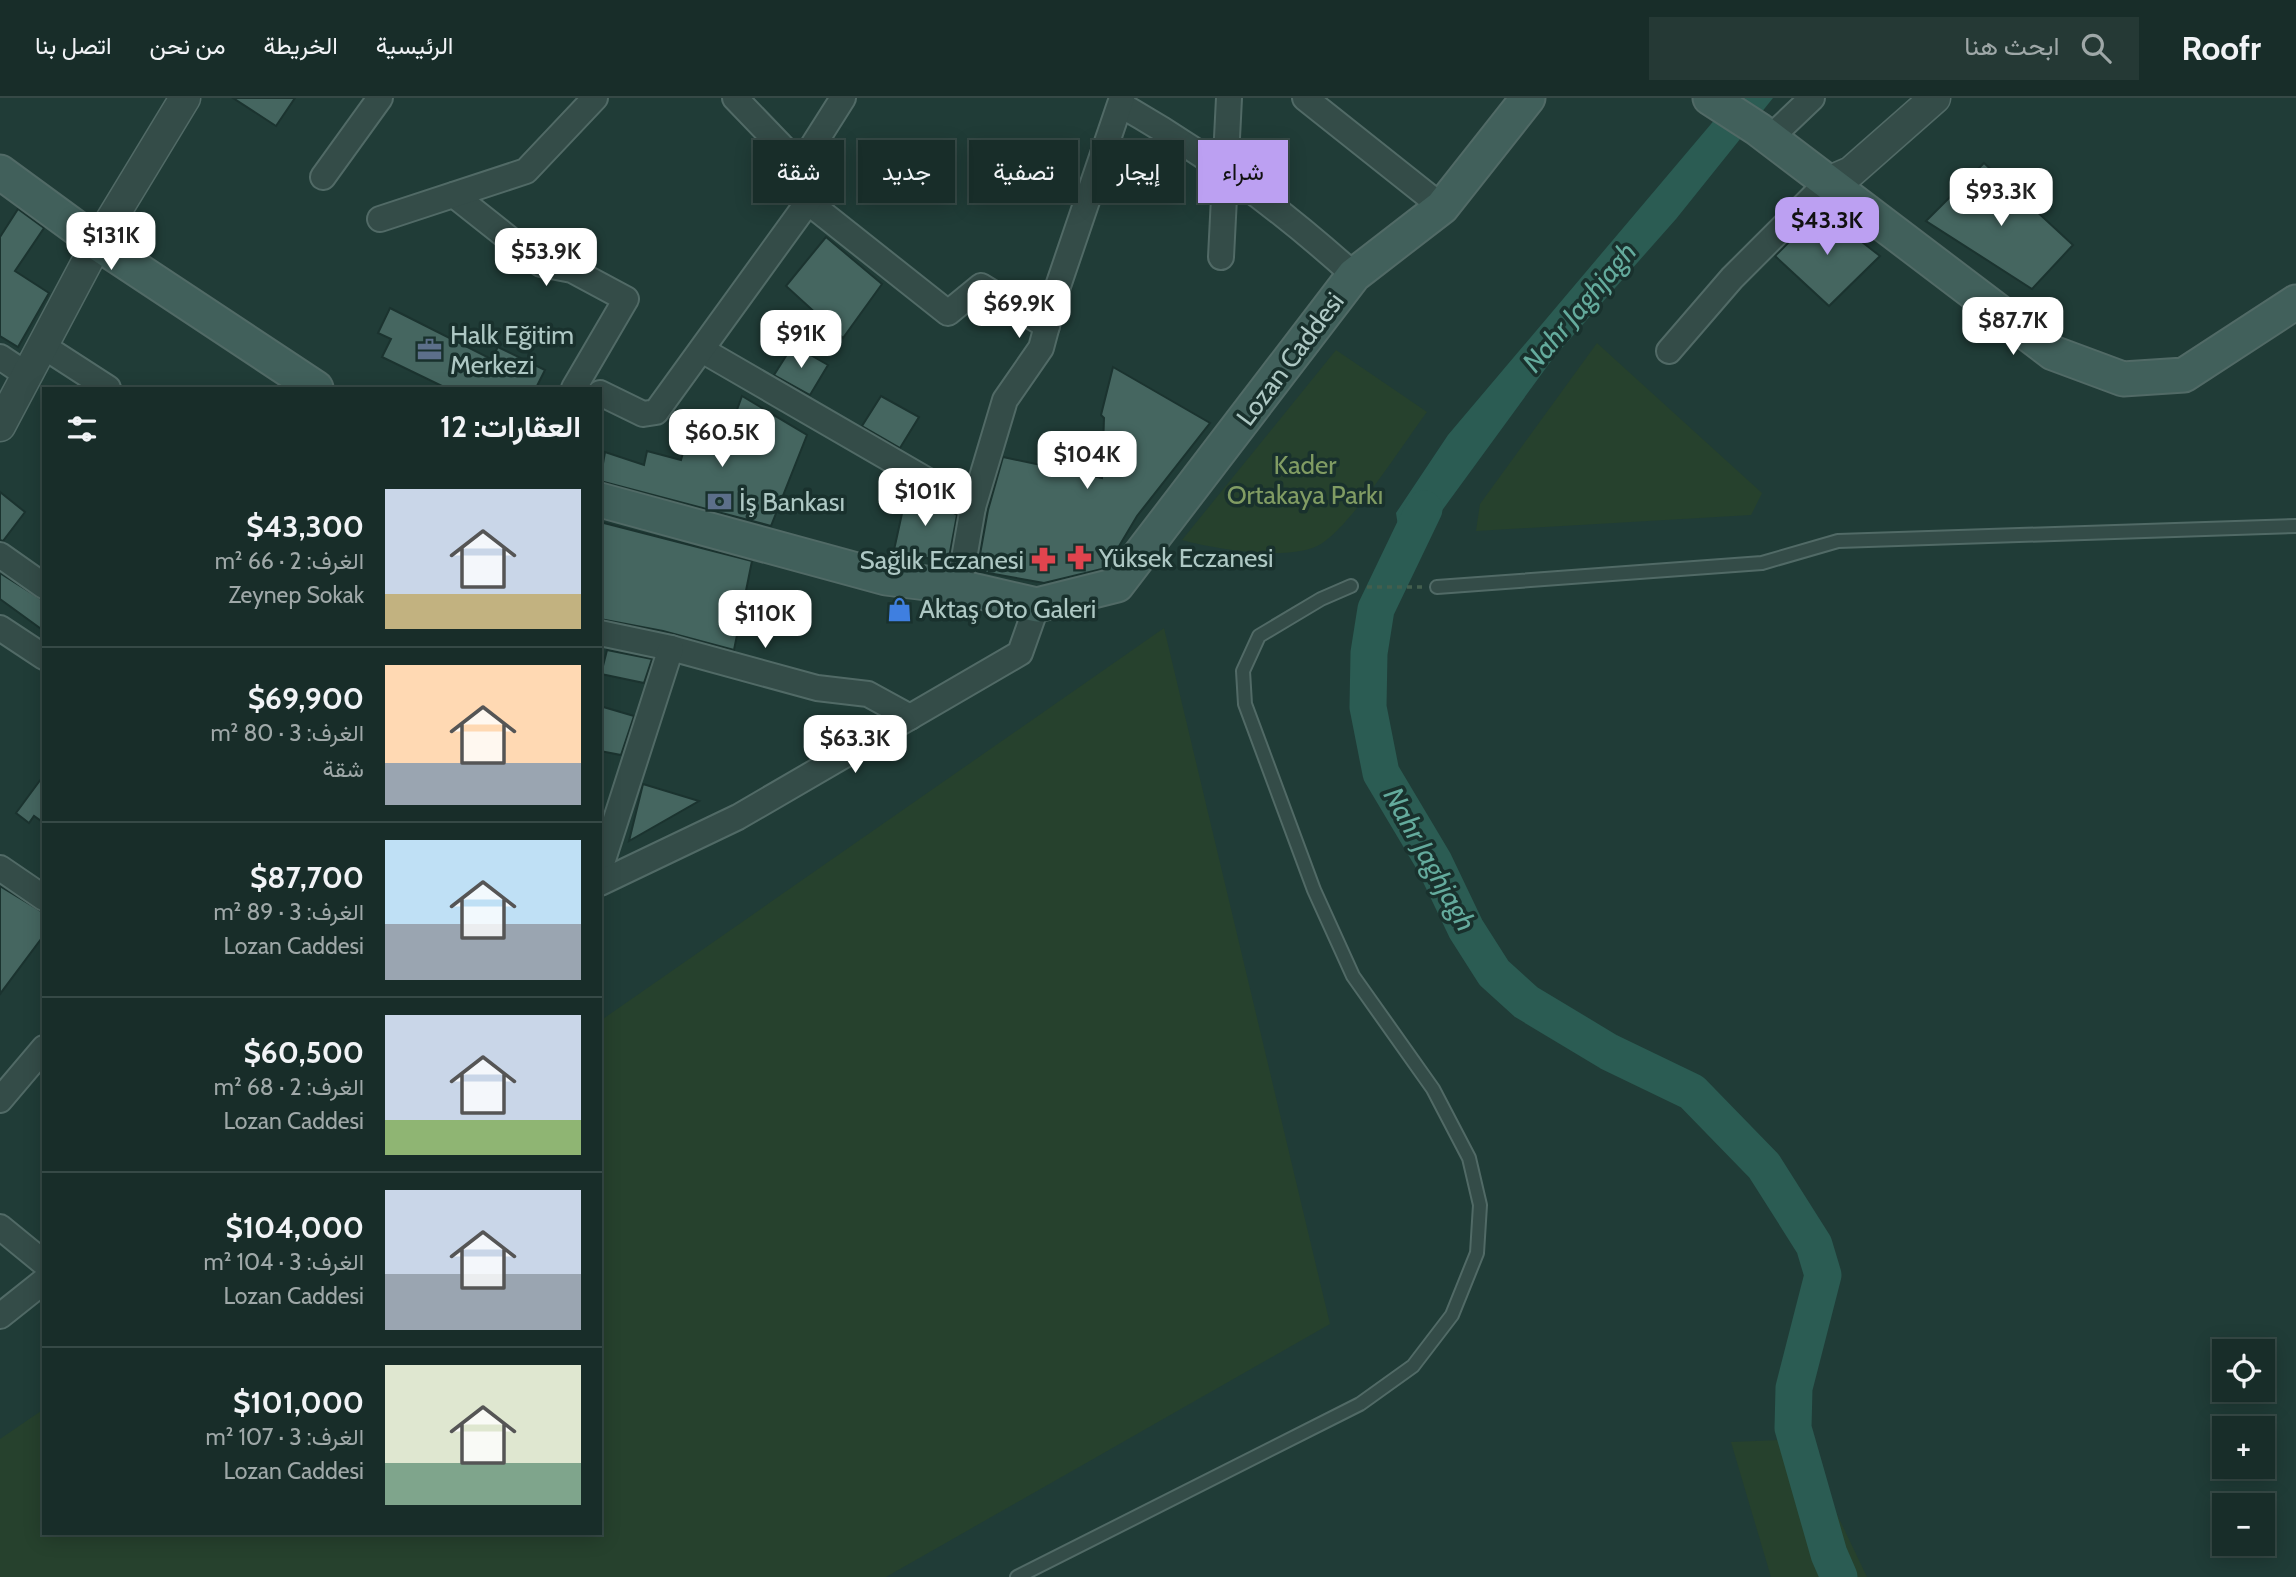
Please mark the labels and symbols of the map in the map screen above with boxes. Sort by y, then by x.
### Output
pin: $93.3K [1944,169,2058,228]
pin: $43.3K [1770,198,1884,257]
pin: $131K [62,212,160,272]
pin: $53.9K [489,228,603,288]
water label: Nahr Jaghjagh [1515,235,1643,379]
pin: $69.9K [962,280,1076,340]
street label: Lozan Caddesi [1229,286,1351,432]
pin: $87.7K [1956,298,2070,357]
pin: $91K [760,310,842,370]
place label: Halk Eğitim Merkezi [450,319,574,381]
office icon: Halk Eğitim Merkezi [416,336,444,364]
pin: $60.5K [665,410,779,469]
pin: $104K [1038,432,1136,491]
park label: Kader Ortakaya Parkı [1227,449,1383,511]
pin: $101K [876,468,974,528]
place label: İş Bankası [739,486,845,518]
bank icon: İş Bankası [705,488,733,516]
place label: Yüksek Eczanesi [1098,542,1274,574]
place label: Sağlık Eczanesi [860,544,1024,576]
pharmacy icon: Yüksek Eczanesi [1065,544,1093,572]
pharmacy icon: Sağlık Eczanesi [1030,546,1058,574]
pin: $110K [716,590,814,650]
place label: Aktaş Oto Galeri [919,593,1096,625]
shop icon: Aktaş Oto Galeri [885,595,913,623]
pin: $63.3K [798,716,912,775]
water label: Nahr Jaghjagh [1377,781,1483,937]

